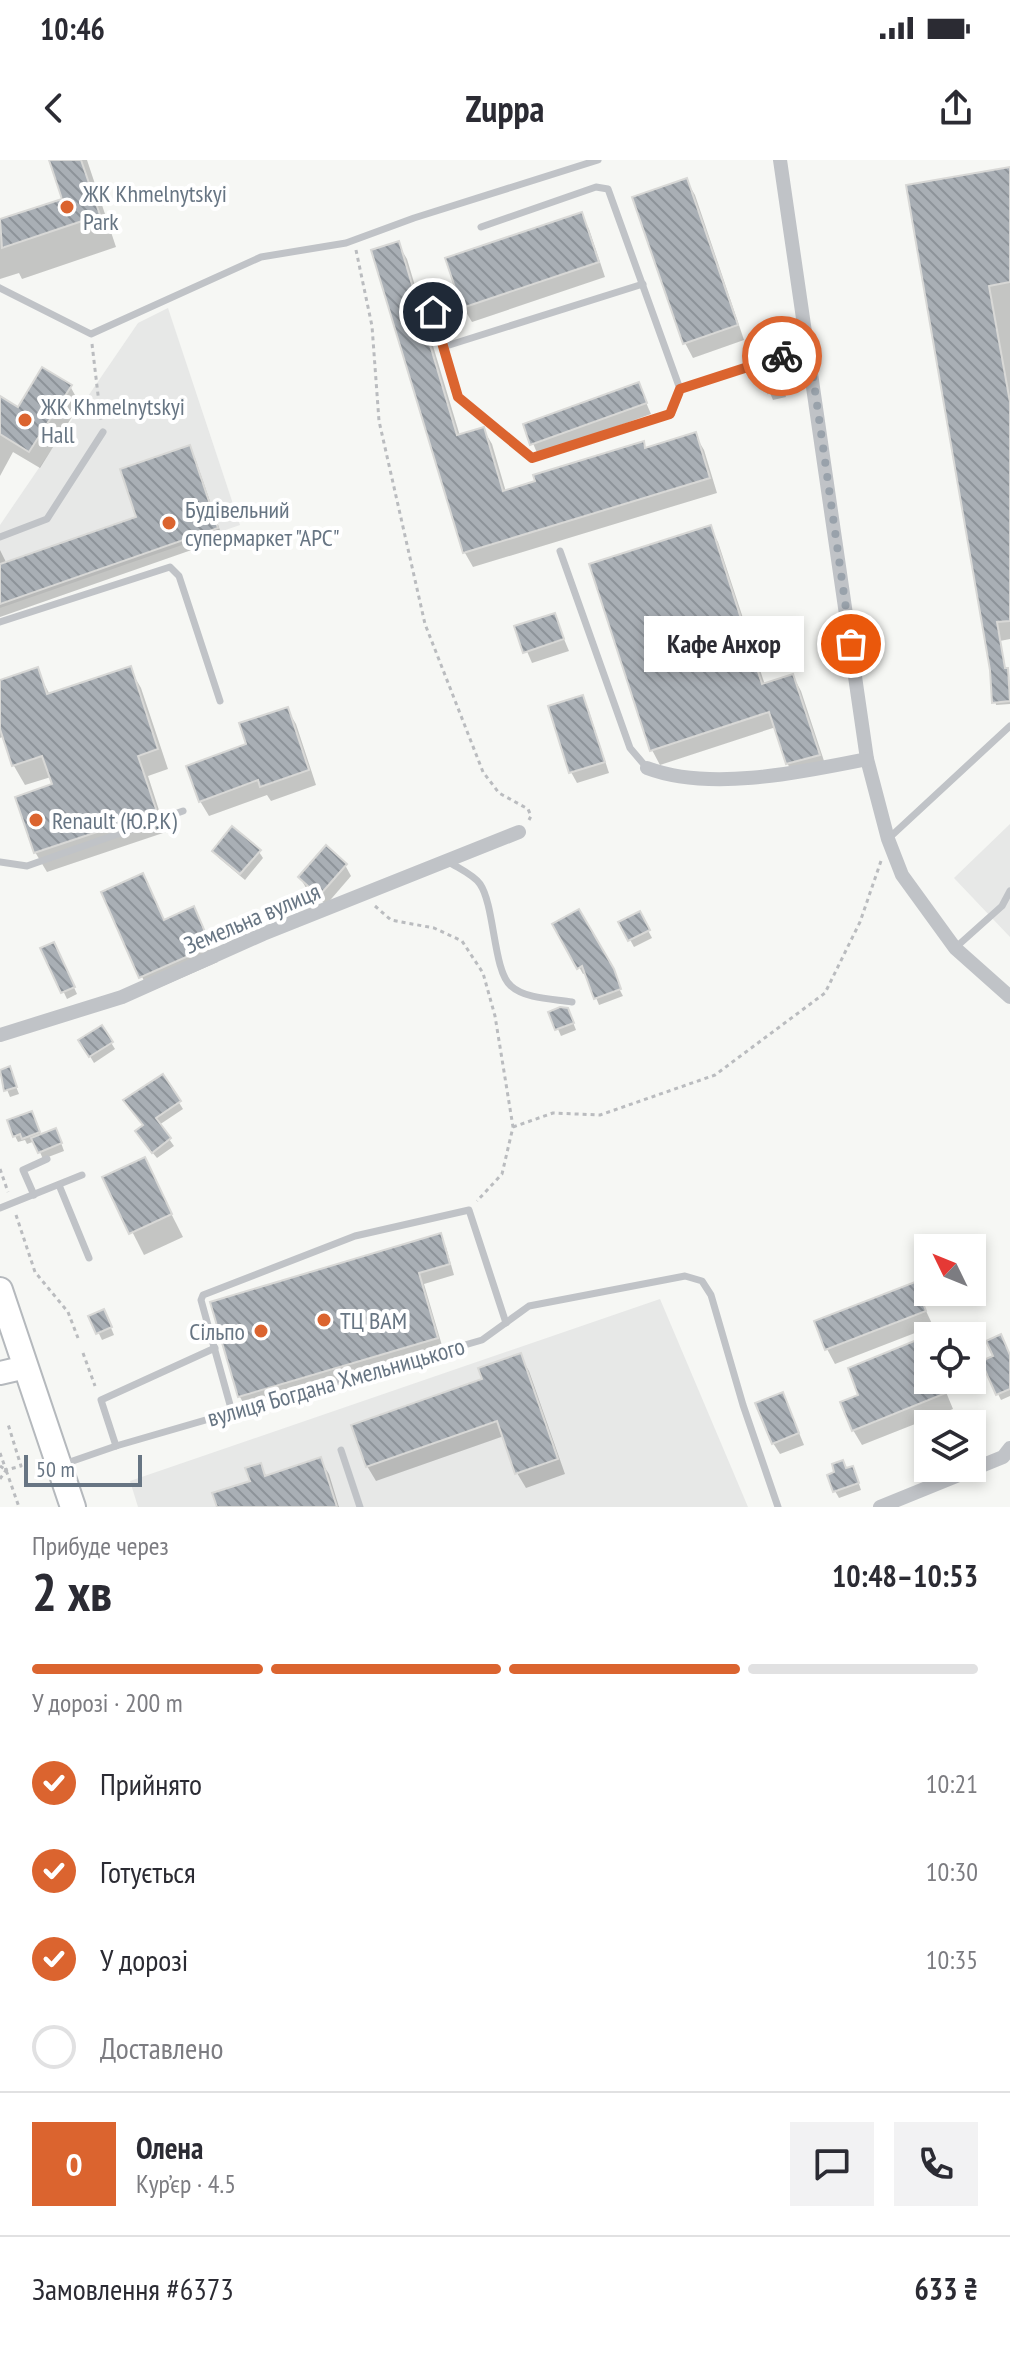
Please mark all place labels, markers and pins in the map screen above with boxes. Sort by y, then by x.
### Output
place label: ЖК Khmelnytskyi Park [82,178,227,237]
marker: ЖК Khmelnytskyi Park [58,198,76,216]
pin [399,278,467,346]
place label: ЖК Khmelnytskyi Hall [40,391,185,450]
marker: ЖК Khmelnytskyi Hall [16,411,34,429]
place label: Будівельний супермаркет "АРС" [185,494,340,553]
marker: Будівельний супермаркет "АРС" [160,514,178,532]
pin [817,610,885,678]
callout: Кафе Анхор [643,616,803,672]
place label: Renault (Ю.Р.К) [52,805,177,836]
marker: Renault (Ю.Р.К) [27,811,45,829]
place label: ТЦ ВАМ [340,1305,407,1336]
marker: ТЦ ВАМ [315,1311,333,1329]
place label: Сільпо [189,1316,245,1347]
marker: Сільпо [252,1322,270,1340]

